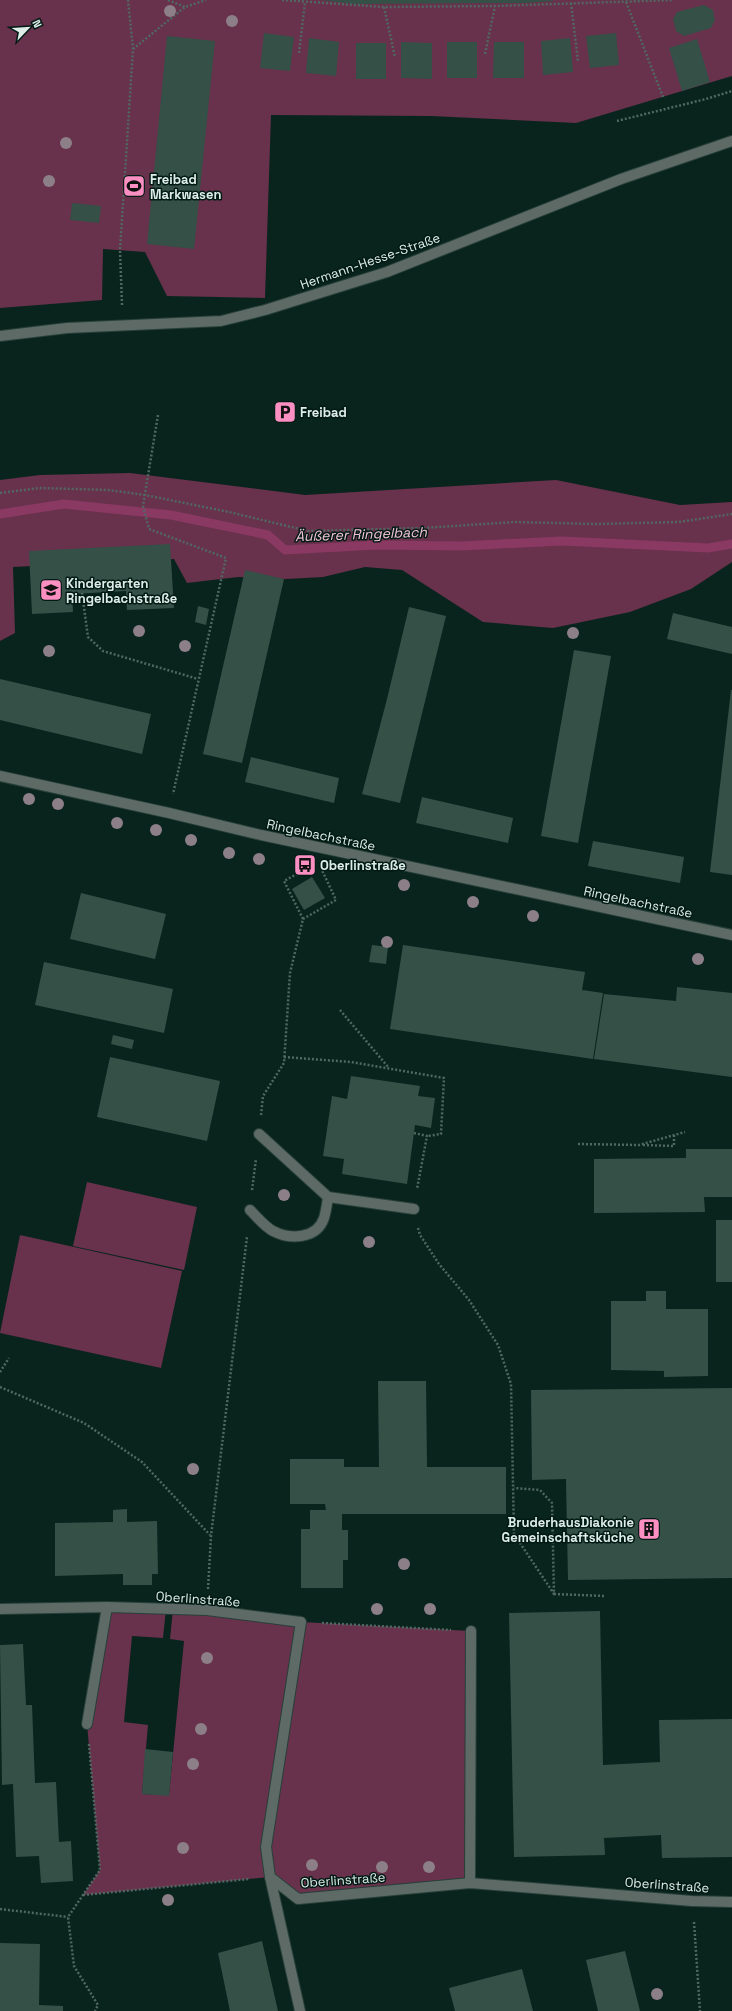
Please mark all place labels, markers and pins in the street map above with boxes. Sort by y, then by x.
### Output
place label: Freibad Markwasen [150,171,221,203]
sports icon: Freibad Markwasen [121,173,147,199]
parking icon: Freibad [272,399,298,425]
place label: Freibad [300,404,347,421]
place label: Kindergarten Ringelbachstraße [66,575,177,607]
school or university icon: Kindergarten Ringelbachstraße [38,577,64,603]
bus stop icon: Oberlinstraße [292,852,318,878]
place label: Oberlinstraße [320,857,406,874]
place label: BruderhausDiakonie Gemeinschaftsküche [502,1514,634,1546]
building icon: BruderhausDiakonie Gemeinschaftsküche [636,1516,662,1542]

